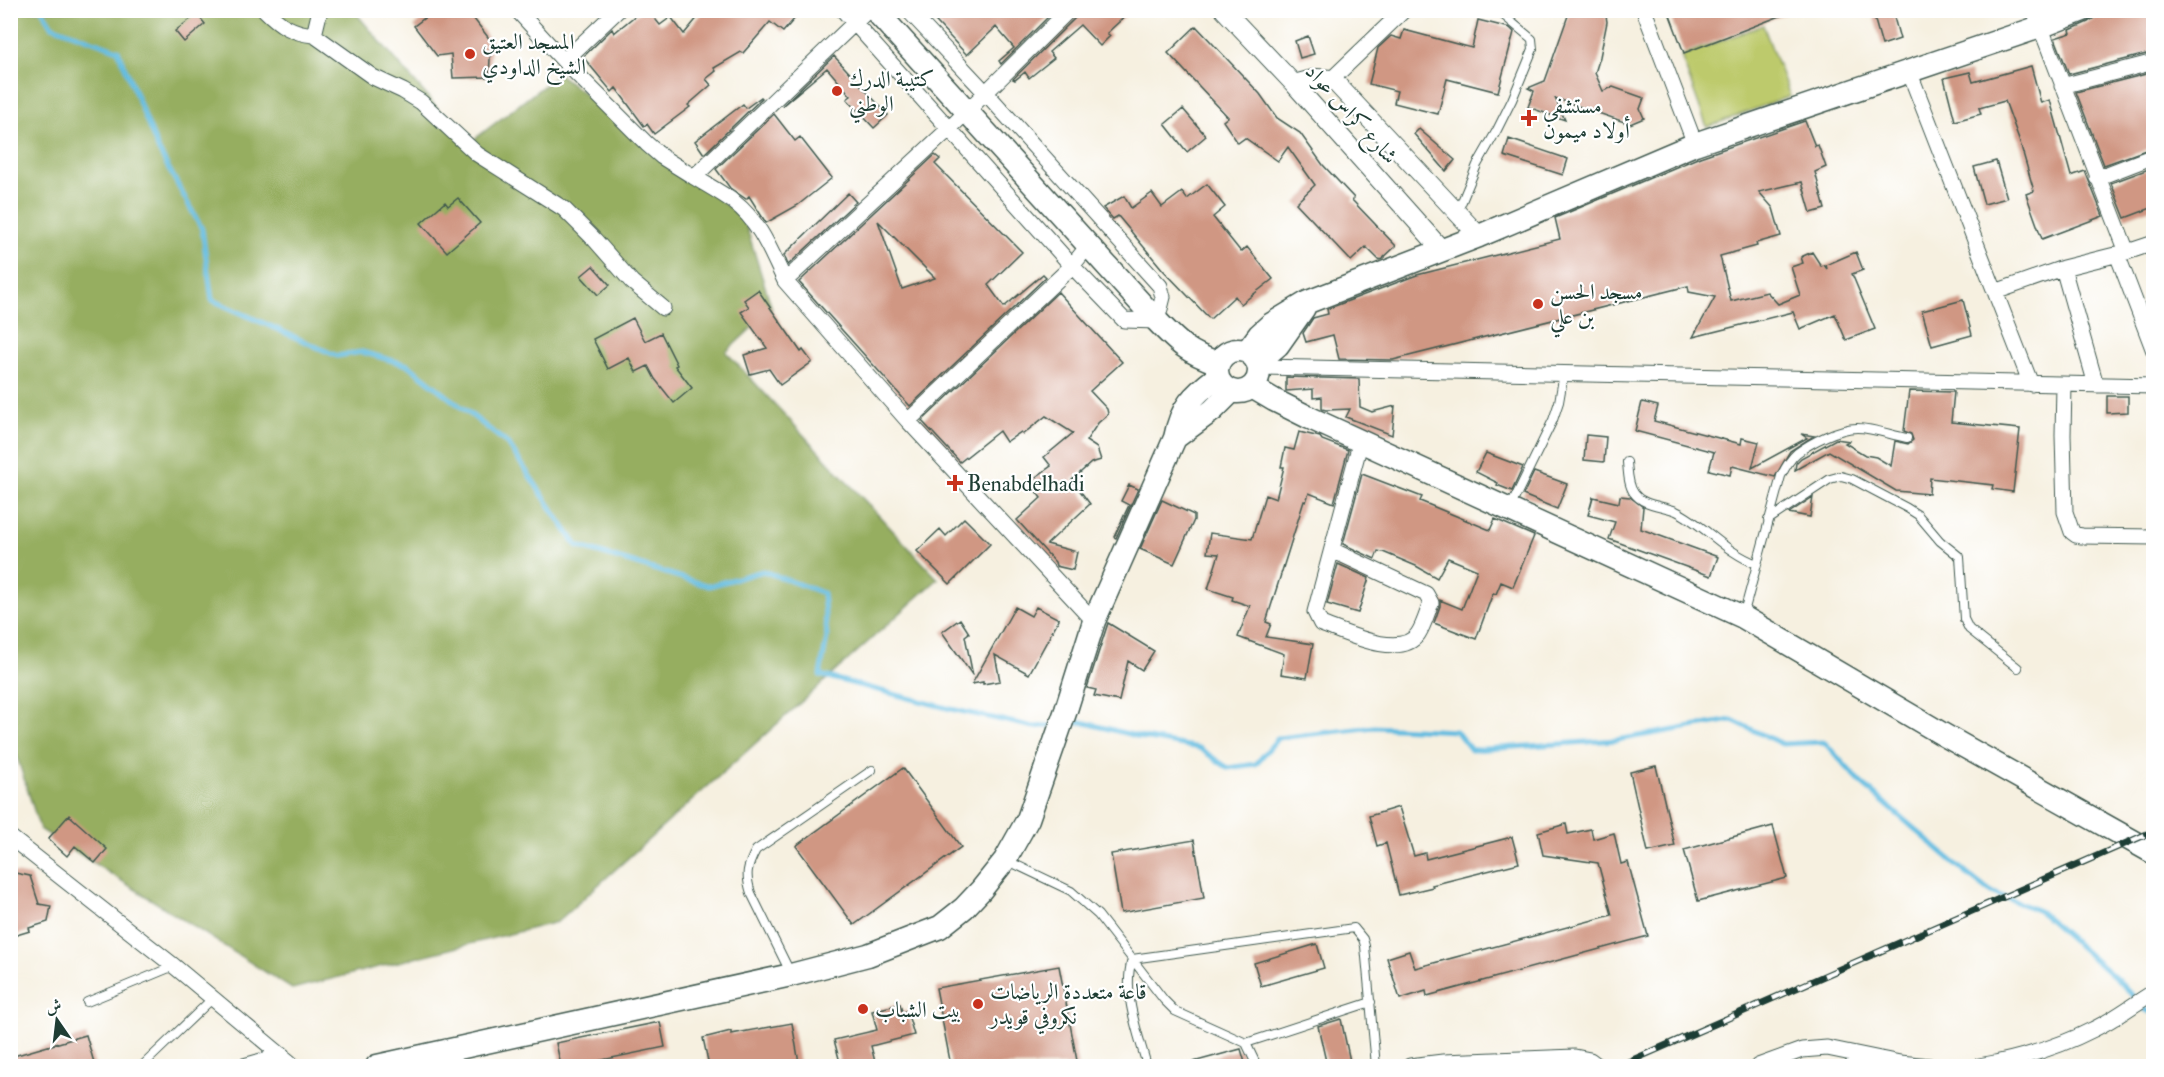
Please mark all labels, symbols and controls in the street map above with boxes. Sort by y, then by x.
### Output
place label: المسجد العتيق الشيخ الداودي [482,28,586,86]
marker: المسجد العتيق الشيخ الداودي [463,47,477,61]
street label: شارع كراس عواد [1296,58,1404,172]
place label: كتيبة الدرك الوطني [849,65,934,124]
marker: كتيبة الدرك الوطني [830,84,844,98]
place label: مستشفى أولاد ميمون [1543,92,1631,145]
marker: مستشفى أولاد ميمون [1520,109,1538,127]
place label: مسجد الحسن بن علي [1550,278,1642,338]
marker: مسجد الحسن بن علي [1531,297,1545,311]
place label: Benabdelhadi [967,470,1085,498]
marker: Benabdelhadi [948,476,962,490]
place label: قاعة متعددة الرياضات نكروفي قويدر [988,978,1147,1035]
north arrow [27,990,87,1050]
text: ش [43,995,64,1018]
place label: بيت الشباب [875,996,961,1024]
marker: قاعة متعددة الرياضات نكروفي قويدر [971,997,985,1011]
marker: بيت الشباب [856,1002,870,1016]

